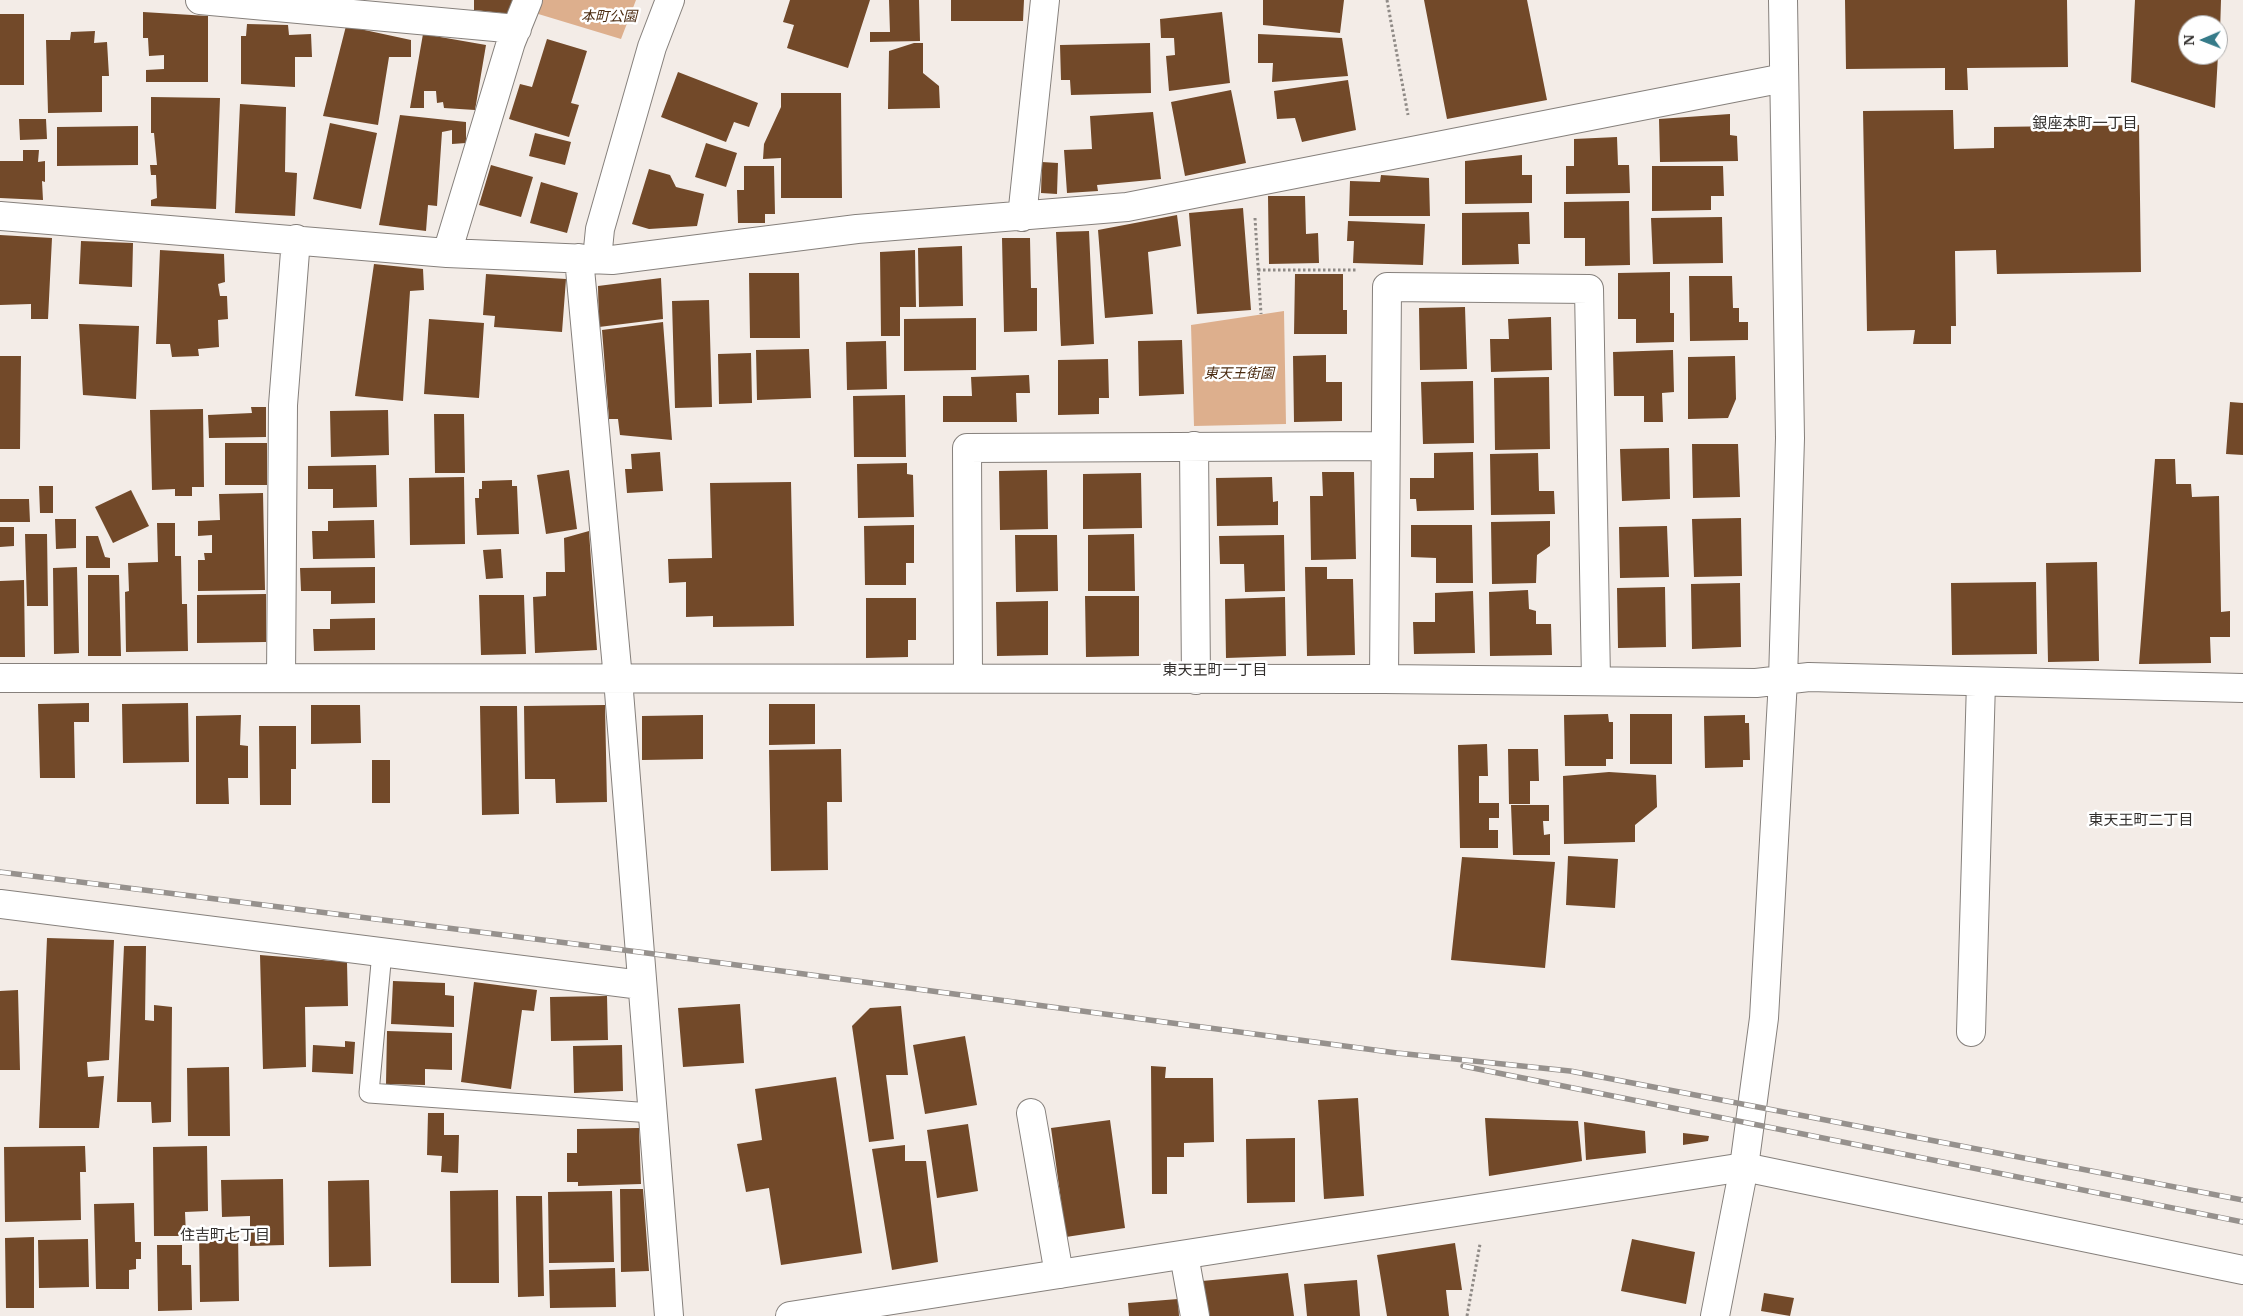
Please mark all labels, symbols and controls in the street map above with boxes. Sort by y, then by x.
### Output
park label: 本町公園 [581,9,637,25]
north arrow [2178,15,2228,65]
text: N [2180,35,2198,46]
district label: 銀座本町一丁目 [2033,115,2137,133]
park label: 東天王街園 [1204,366,1274,382]
district label: 東天王町一丁目 [1163,662,1267,680]
district label: 東天王町二丁目 [2089,812,2193,830]
district label: 住吉町七丁目 [180,1227,270,1245]

